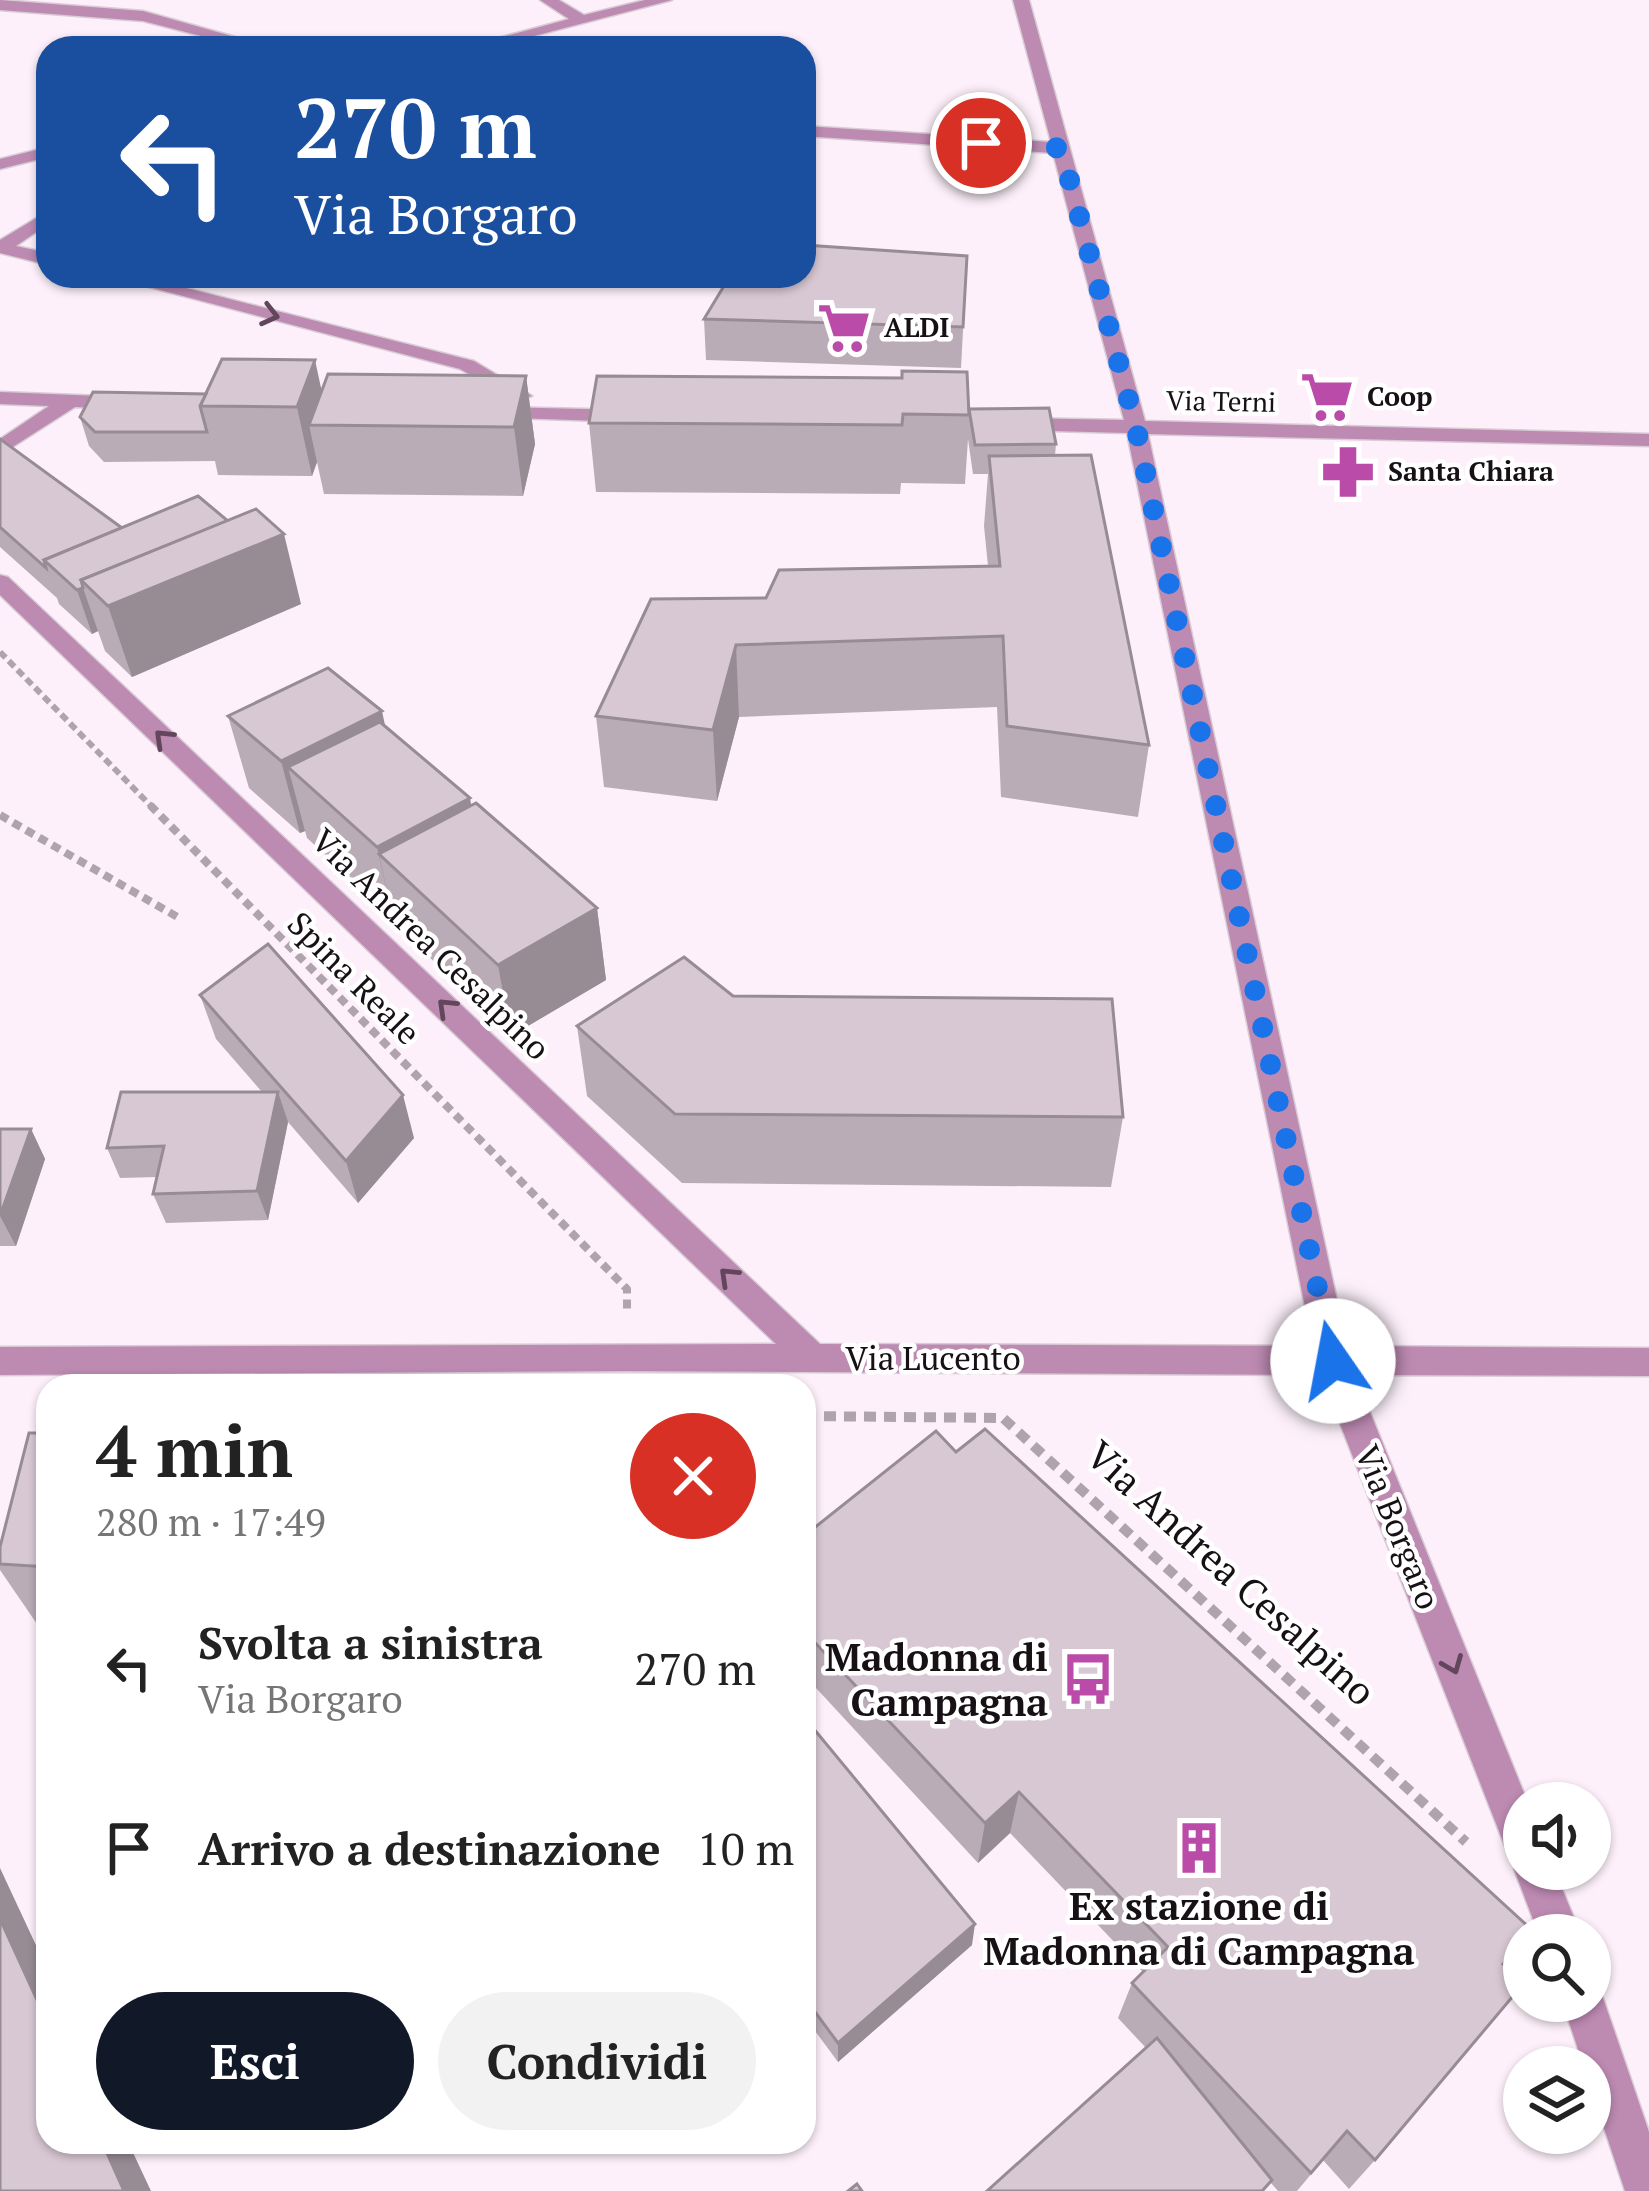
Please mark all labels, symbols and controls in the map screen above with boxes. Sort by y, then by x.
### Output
text: 270 m [294,71,537,182]
icon: left [96,84,252,240]
pin [930,92,1032,194]
icon: arrive [948,110,1014,176]
text: Via Borgaro [294,178,578,249]
supermarket icon: ALDI [815,299,873,357]
one-way arrow [260,301,280,326]
place label: ALDI [884,309,949,345]
supermarket icon: Coop [1298,368,1356,426]
place label: Coop [1367,378,1433,414]
street label: Via Terni [1166,382,1276,420]
pharmacy icon: Santa Chiara [1319,443,1377,501]
place label: Santa Chiara [1388,453,1554,489]
one-way arrow [156,731,177,753]
street label: Via Andrea Cesalpino [303,819,560,1069]
street label: Spina Reale [279,902,430,1053]
one-way arrow [438,1000,459,1022]
one-way arrow [720,1269,742,1291]
position arrow [1270,1298,1396,1424]
street label: Via Lucento [845,1336,1021,1379]
text: 4 min [96,1402,293,1498]
button: close [630,1413,756,1539]
street label: Via Andrea Cesalpino [1076,1428,1388,1716]
street label: Via Borgaro [1346,1438,1451,1615]
text: 280 m · 17:49 [96,1495,326,1547]
text: Svolta a sinistra [198,1612,543,1672]
place label: Madonna di Campagna [825,1630,1048,1727]
icon: left [96,1635,162,1701]
text: 270 m [634,1638,756,1698]
bus stop icon: Madonna di Campagna [1059,1650,1117,1708]
one-way arrow [1439,1654,1463,1675]
text: Via Borgaro [198,1672,403,1724]
map controls [1503,1782,1611,2154]
button: sound [1503,1782,1611,1890]
icon: arrive [96,1815,162,1881]
text: Arrivo a destinazione [198,1818,661,1878]
text: 10 m [697,1818,794,1878]
building icon: Ex stazione di Madonna di Campagna [1170,1819,1228,1877]
place label: Ex stazione di Madonna di Campagna [983,1879,1415,1976]
button: search [1503,1914,1611,2022]
button: Esci [96,1992,414,2130]
button: Condividi [438,1992,756,2130]
button: layers [1503,2046,1611,2154]

